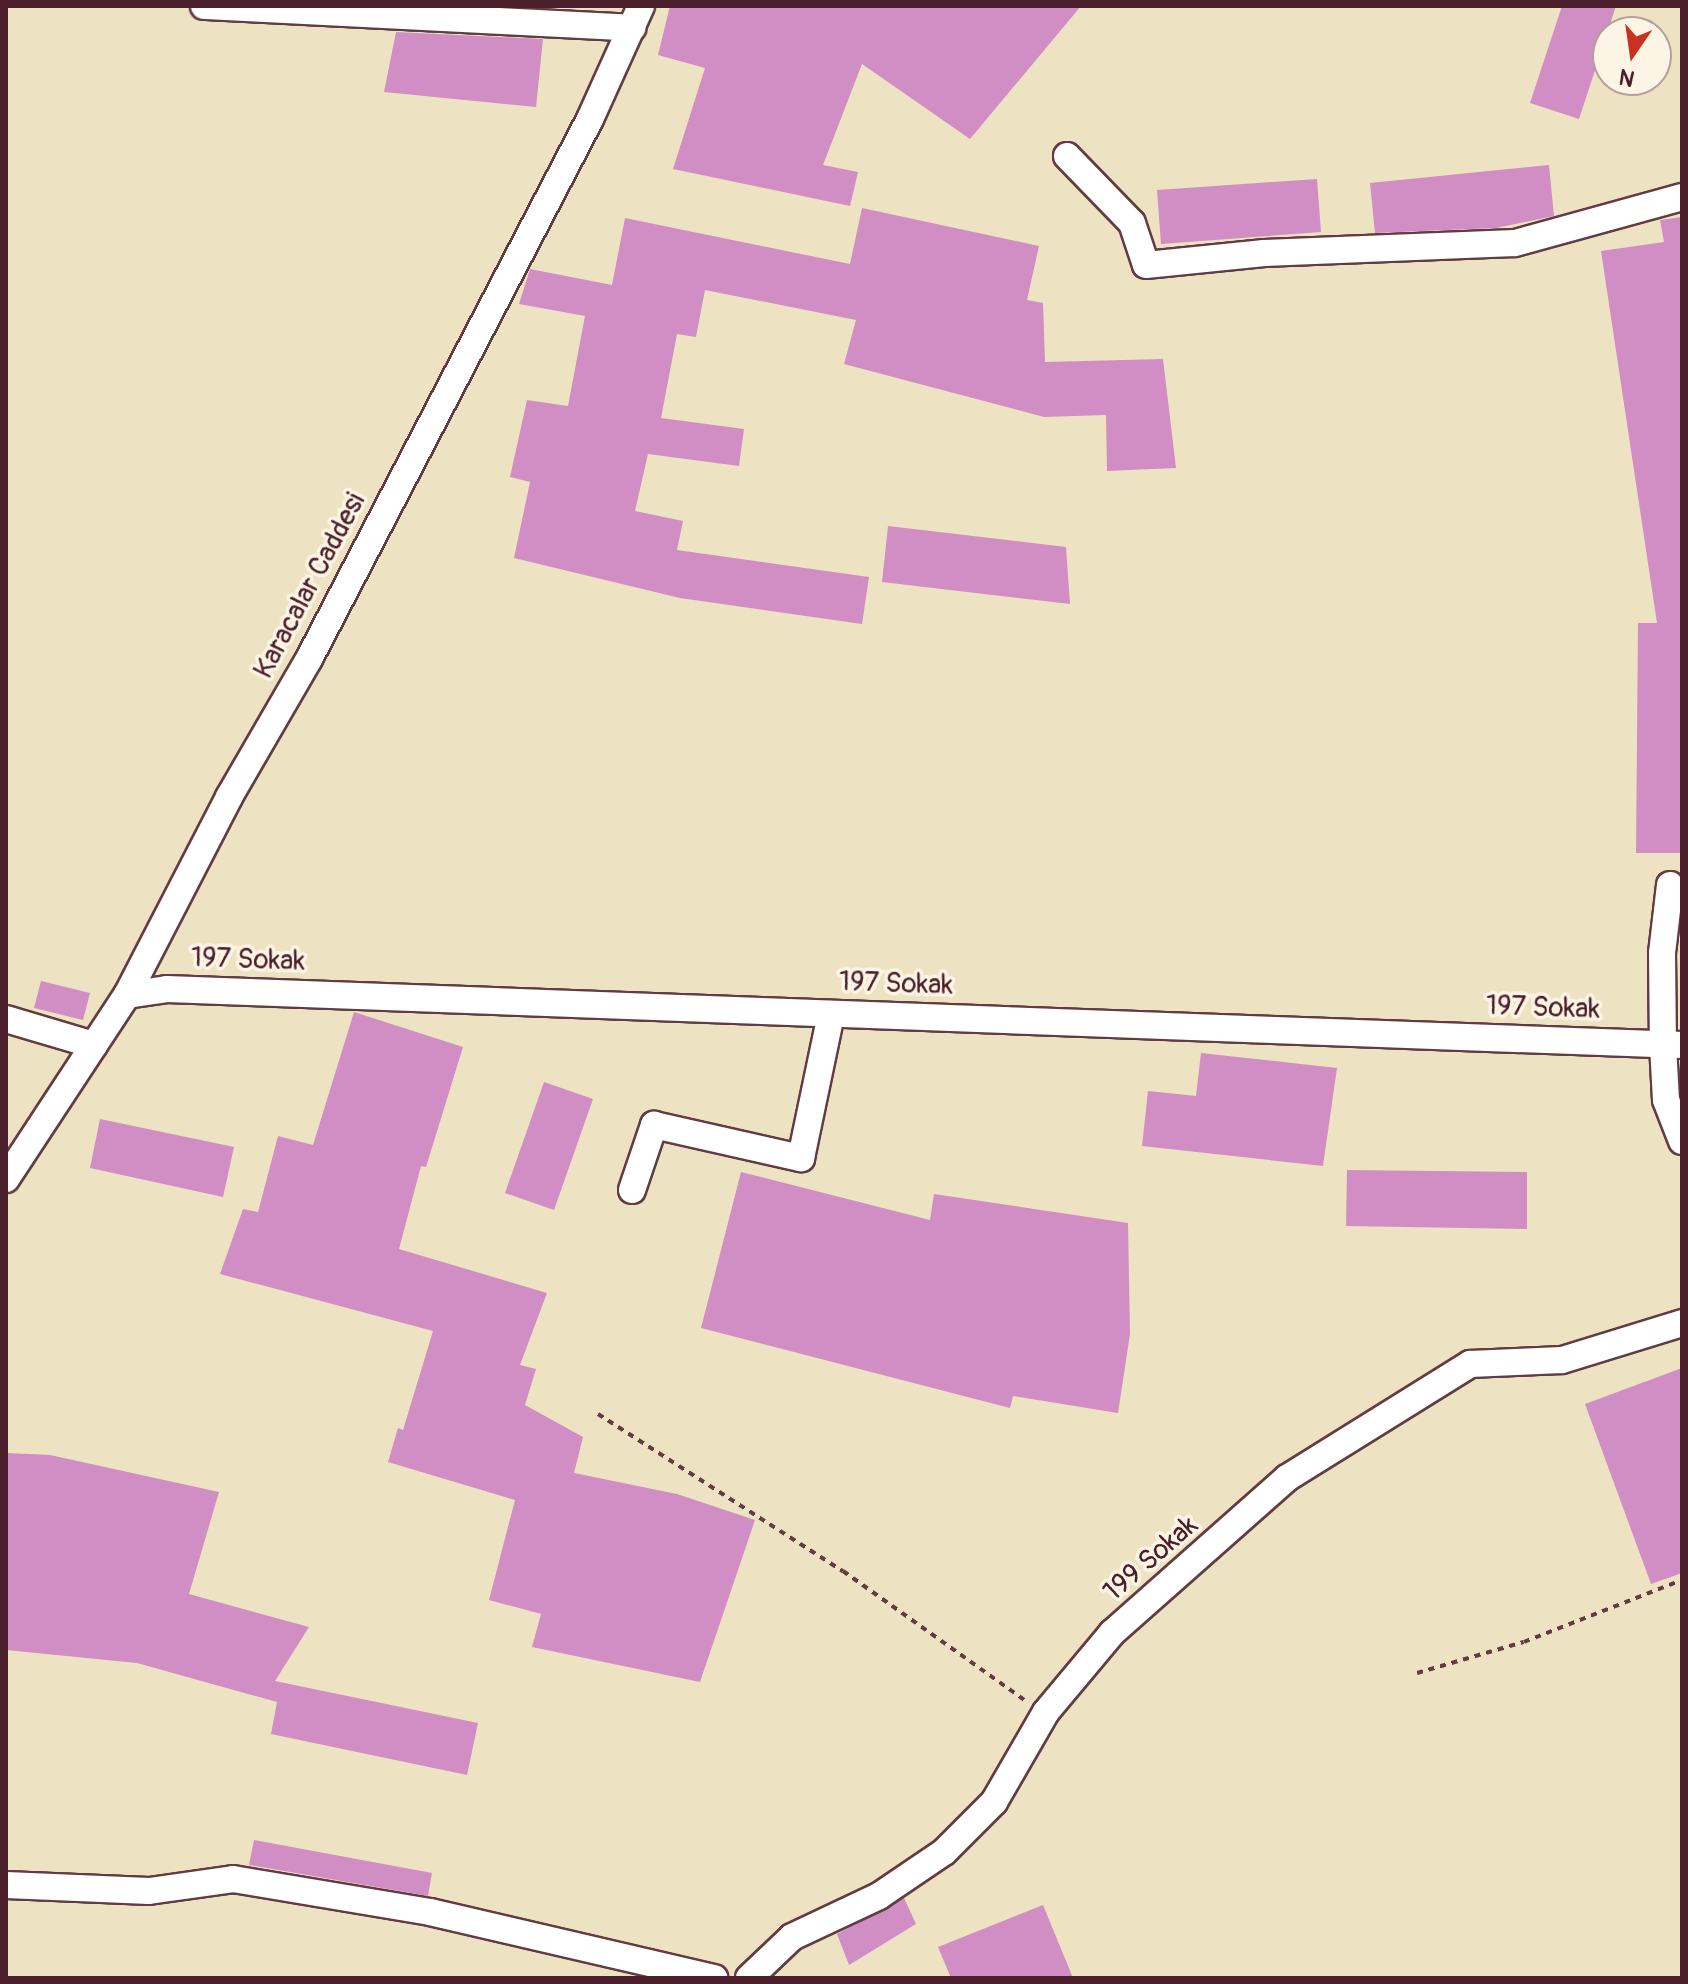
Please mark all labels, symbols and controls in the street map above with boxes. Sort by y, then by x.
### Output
north arrow [1592,16,1672,96]
text: N [1617,62,1637,93]
street label: Karacalar Caddesi [247,488,373,684]
street label: 197 Sokak [190,941,306,979]
street label: 197 Sokak [838,965,954,1003]
street label: 197 Sokak [1485,989,1601,1027]
street label: 199 Sokak [1097,1509,1205,1609]

